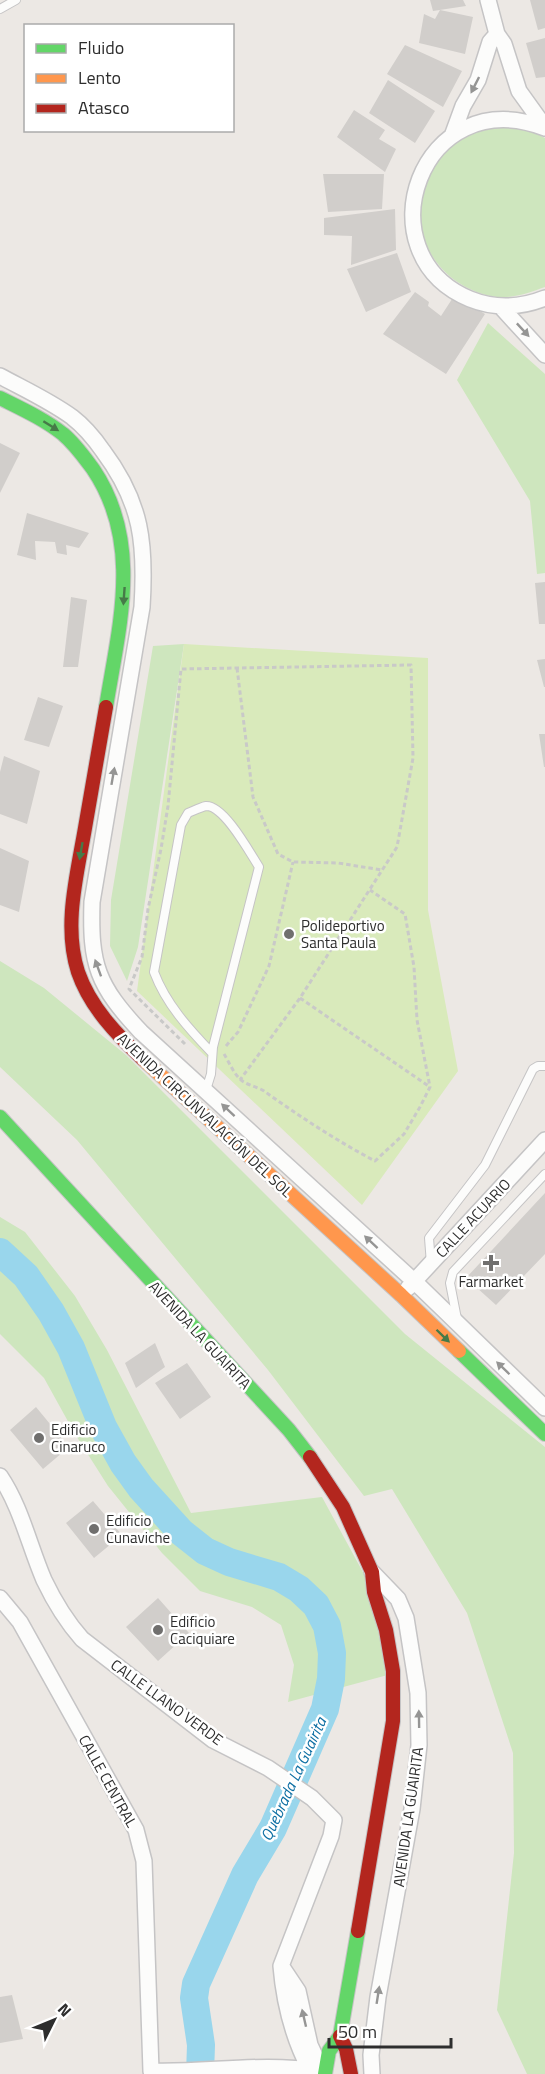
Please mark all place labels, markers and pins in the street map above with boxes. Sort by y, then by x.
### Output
place label: Polideportivo Santa Paula [301,914,385,954]
marker: Polideportivo Santa Paula [282,927,296,941]
marker: Farmarket [484,1256,498,1270]
place label: Farmarket [458,1270,524,1293]
place label: Edificio Cinaruco [51,1418,106,1458]
marker: Edificio Cinaruco [32,1431,46,1445]
place label: Edificio Cunaviche [106,1509,170,1549]
marker: Edificio Cunaviche [87,1522,101,1536]
place label: Edificio Caciquiare [170,1610,235,1650]
marker: Edificio Caciquiare [151,1623,165,1637]

